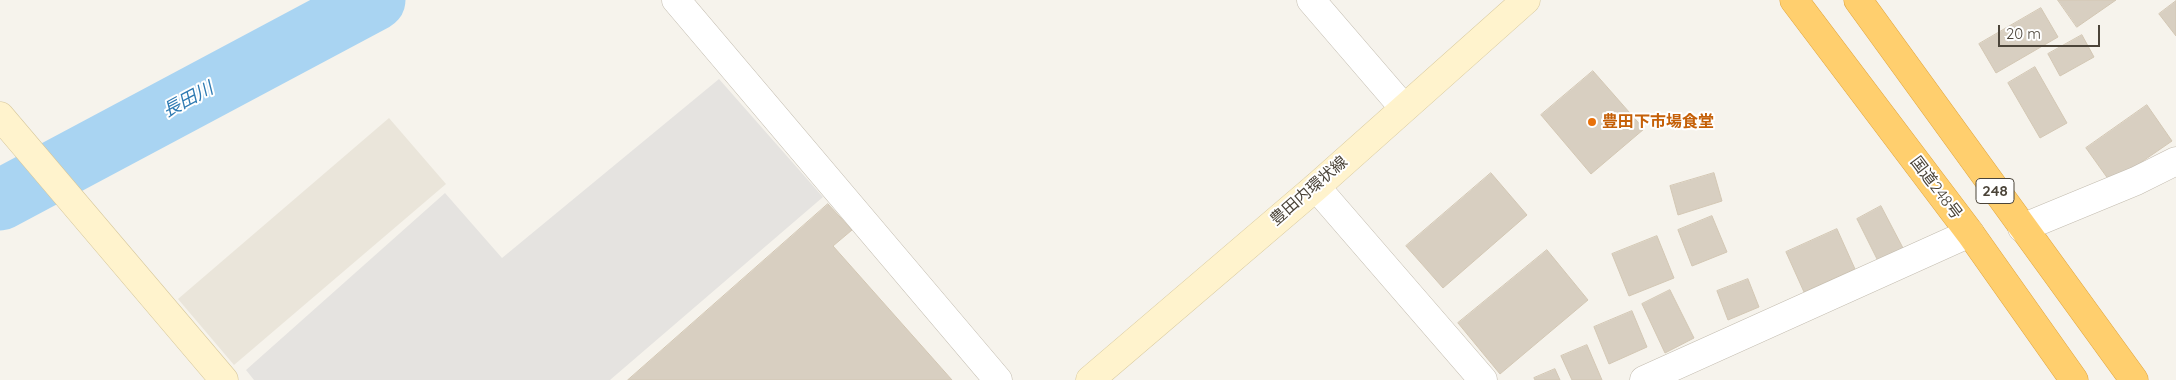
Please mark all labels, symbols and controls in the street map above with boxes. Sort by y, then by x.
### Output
scale bar [2001,15,2104,47]
text: 20 m [2006,24,2041,43]
water label: 長田川 [159,78,217,122]
place label: 豊田下市場食堂 [1602,112,1714,132]
marker: 豊田下市場食堂 [1586,116,1598,128]
street label: 豊田内環状線 [1266,152,1352,230]
street label: 国道248号 [1906,153,1966,223]
road number: 248 [1976,178,2014,204]

